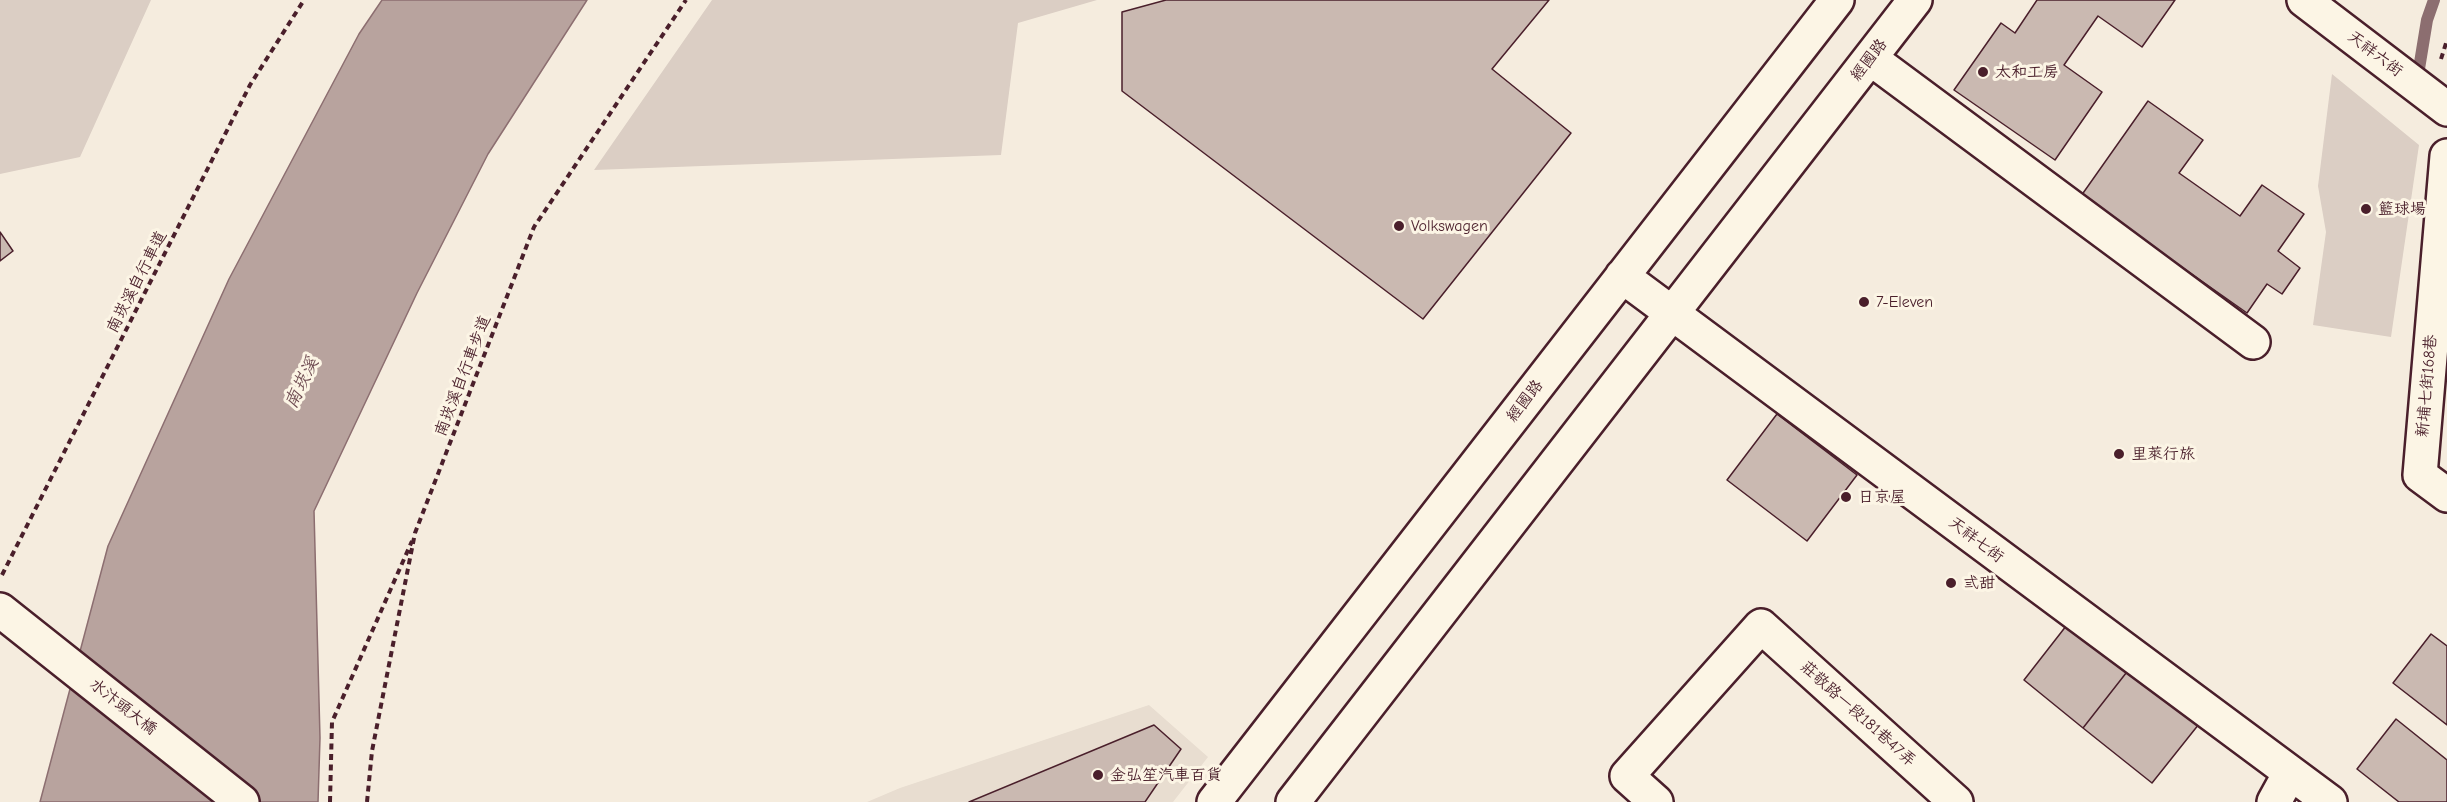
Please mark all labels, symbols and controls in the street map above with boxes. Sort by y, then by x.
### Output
street label: 天祥六街 [2344,27,2406,81]
street label: 經國路 [1847,35,1891,85]
place label: 太和工房 [1995,62,2059,82]
marker: 太和工房 [1976,65,1990,79]
place label: 籃球場 [2378,199,2426,219]
marker: 籃球場 [2359,202,2373,216]
place label: Volkswagen [1411,216,1488,236]
marker: Volkswagen [1392,219,1406,233]
street label: 南崁溪自行車道 [103,228,171,336]
place label: 7-Eleven [1876,292,1933,312]
marker: 7-Eleven [1857,295,1871,309]
street label: 南崁溪自行車步道 [431,313,495,439]
street label: 新埔七街168巷 [2413,334,2441,438]
water label: 南崁溪 [280,354,324,412]
street label: 經國路 [1503,376,1547,426]
place label: 里萊行旅 [2131,444,2195,464]
marker: 里萊行旅 [2112,447,2126,461]
place label: 日京屋 [1858,487,1906,507]
marker: 日京屋 [1839,490,1853,504]
street label: 天祥七街 [1945,513,2007,567]
place label: 弎甜 [1963,573,1995,593]
marker: 弎甜 [1944,576,1958,590]
street label: 莊敬路一段181巷47弄 [1797,657,1919,771]
street label: 水汴頭大橋 [86,675,160,739]
place label: 金弘笙汽車百貨 [1110,765,1222,785]
marker: 金弘笙汽車百貨 [1091,768,1105,782]

